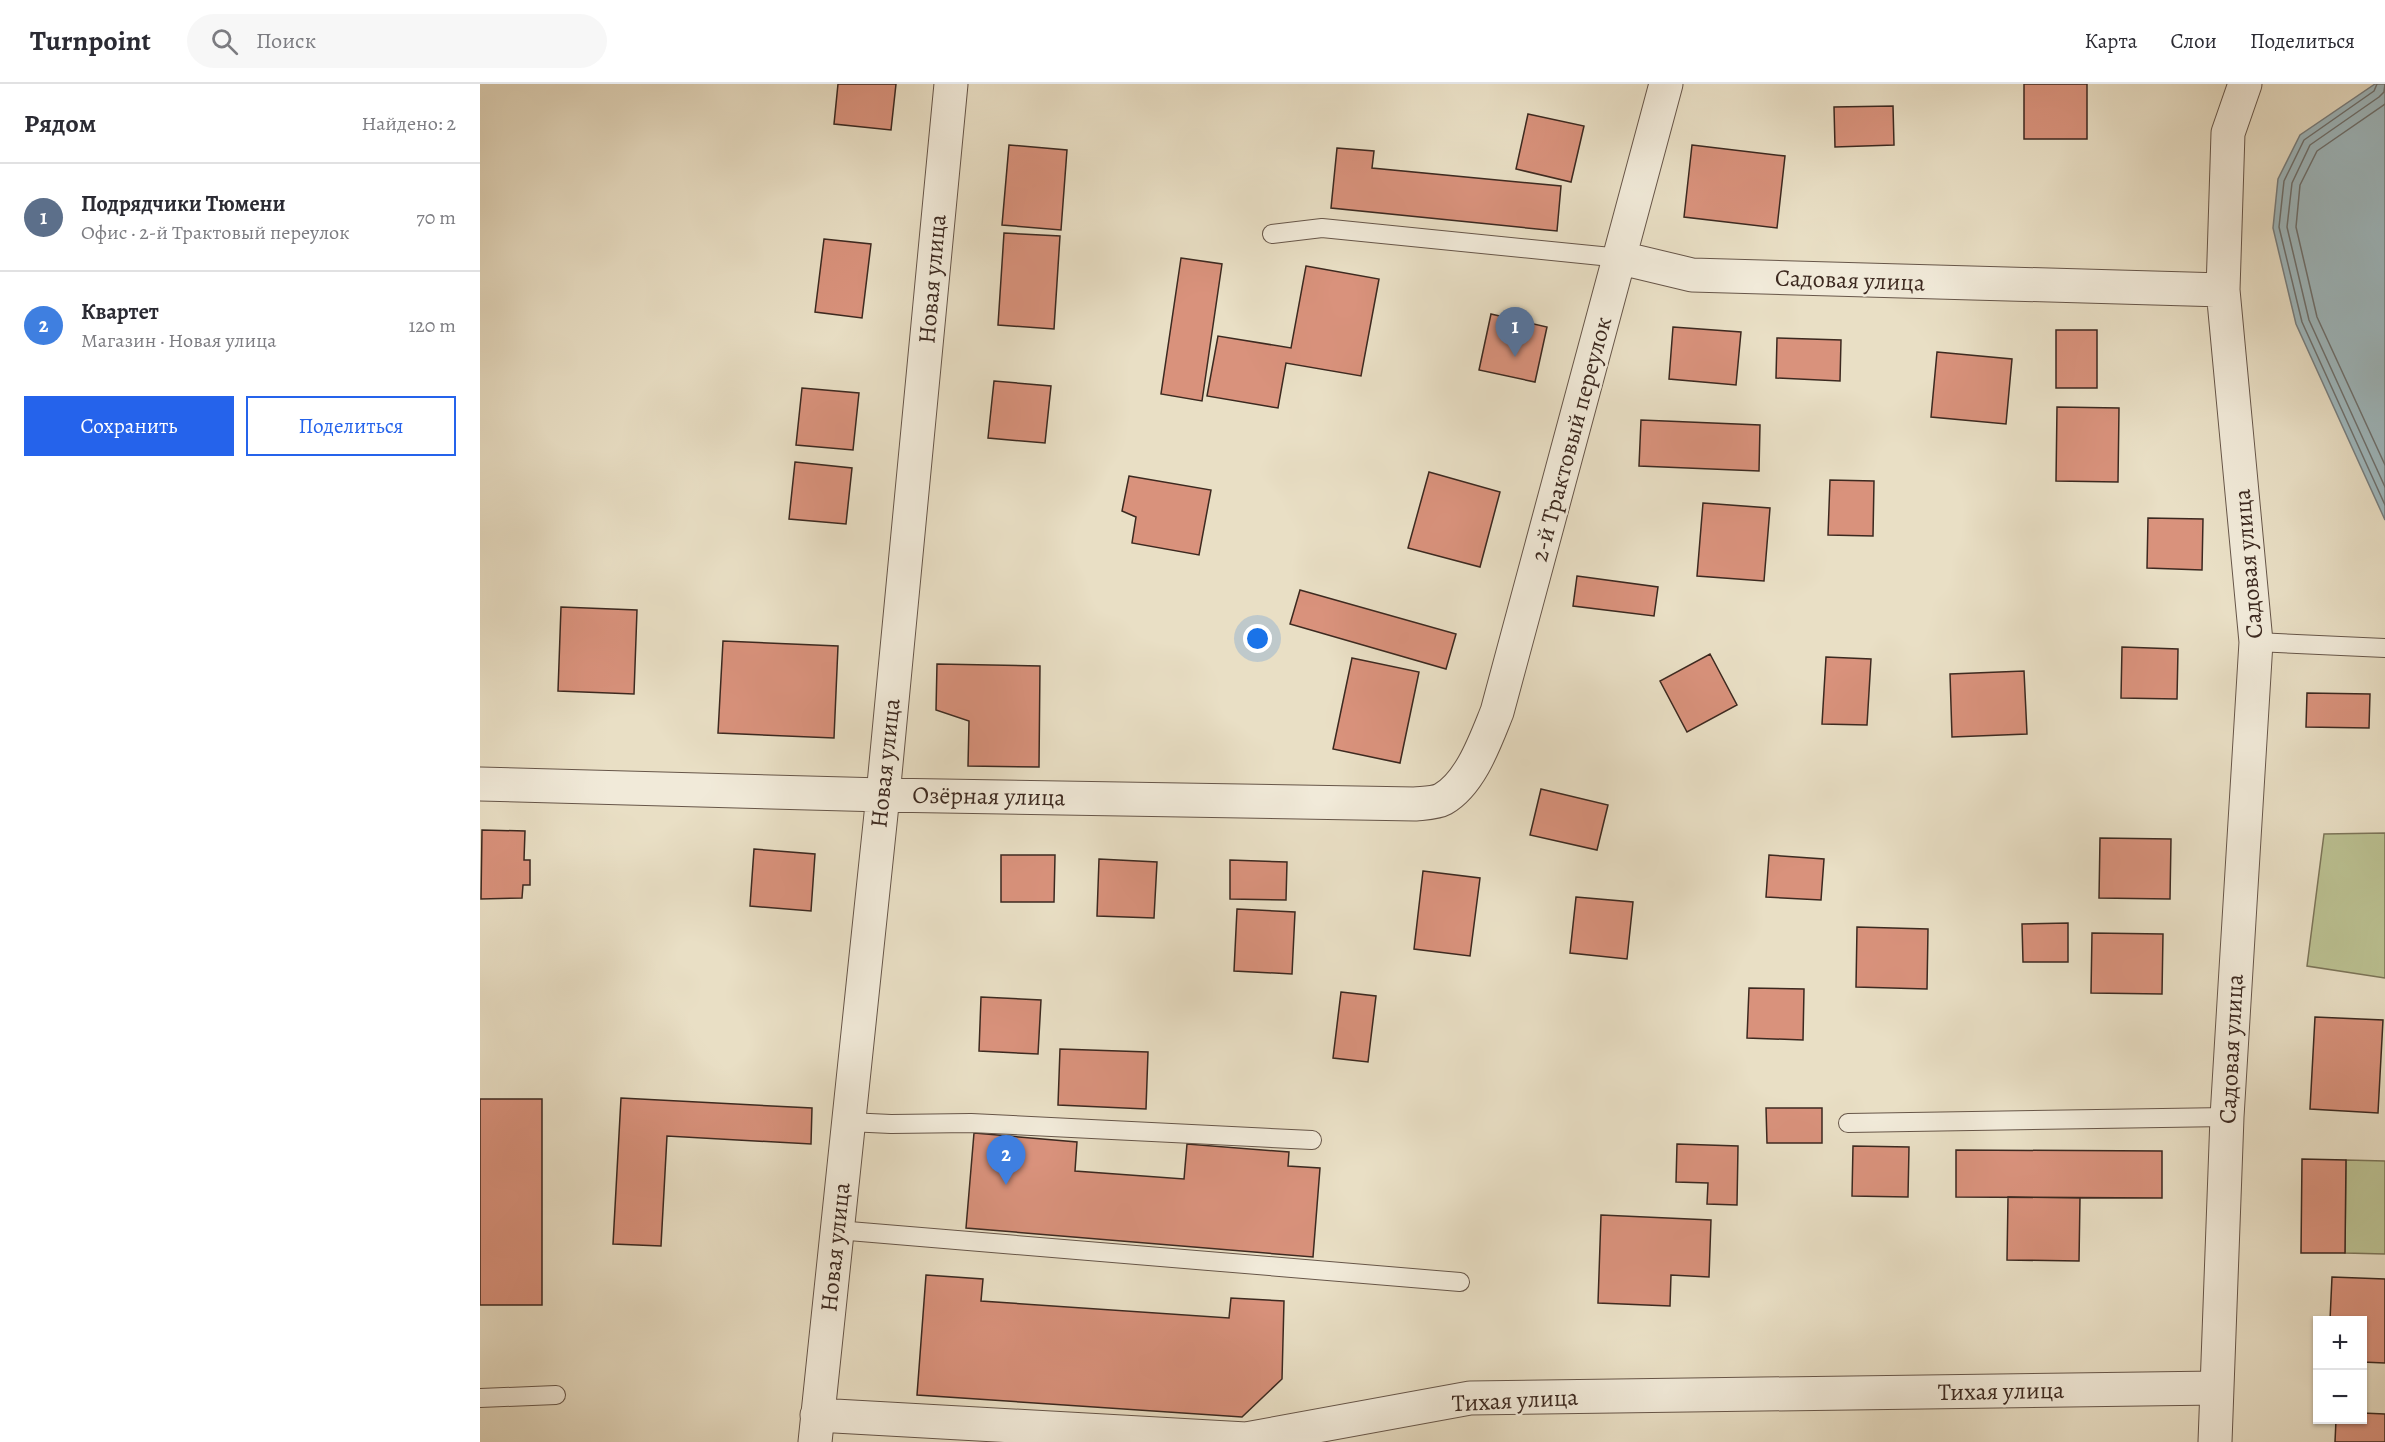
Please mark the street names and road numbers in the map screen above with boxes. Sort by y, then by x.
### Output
street label: Новая улица [910,213,954,345]
street label: Садовая улица [1774,261,1926,299]
street label: 2-й Трактовый переулок [1523,313,1619,565]
street label: Садовая улица [2226,488,2270,640]
street label: Новая улица [862,697,908,829]
street label: Озёрная улица [912,779,1066,813]
street label: Садовая улица [2211,973,2251,1125]
street label: Новая улица [812,1181,858,1313]
street label: Тихая улица [1938,1374,2064,1408]
street label: Тихая улица [1451,1381,1579,1419]

